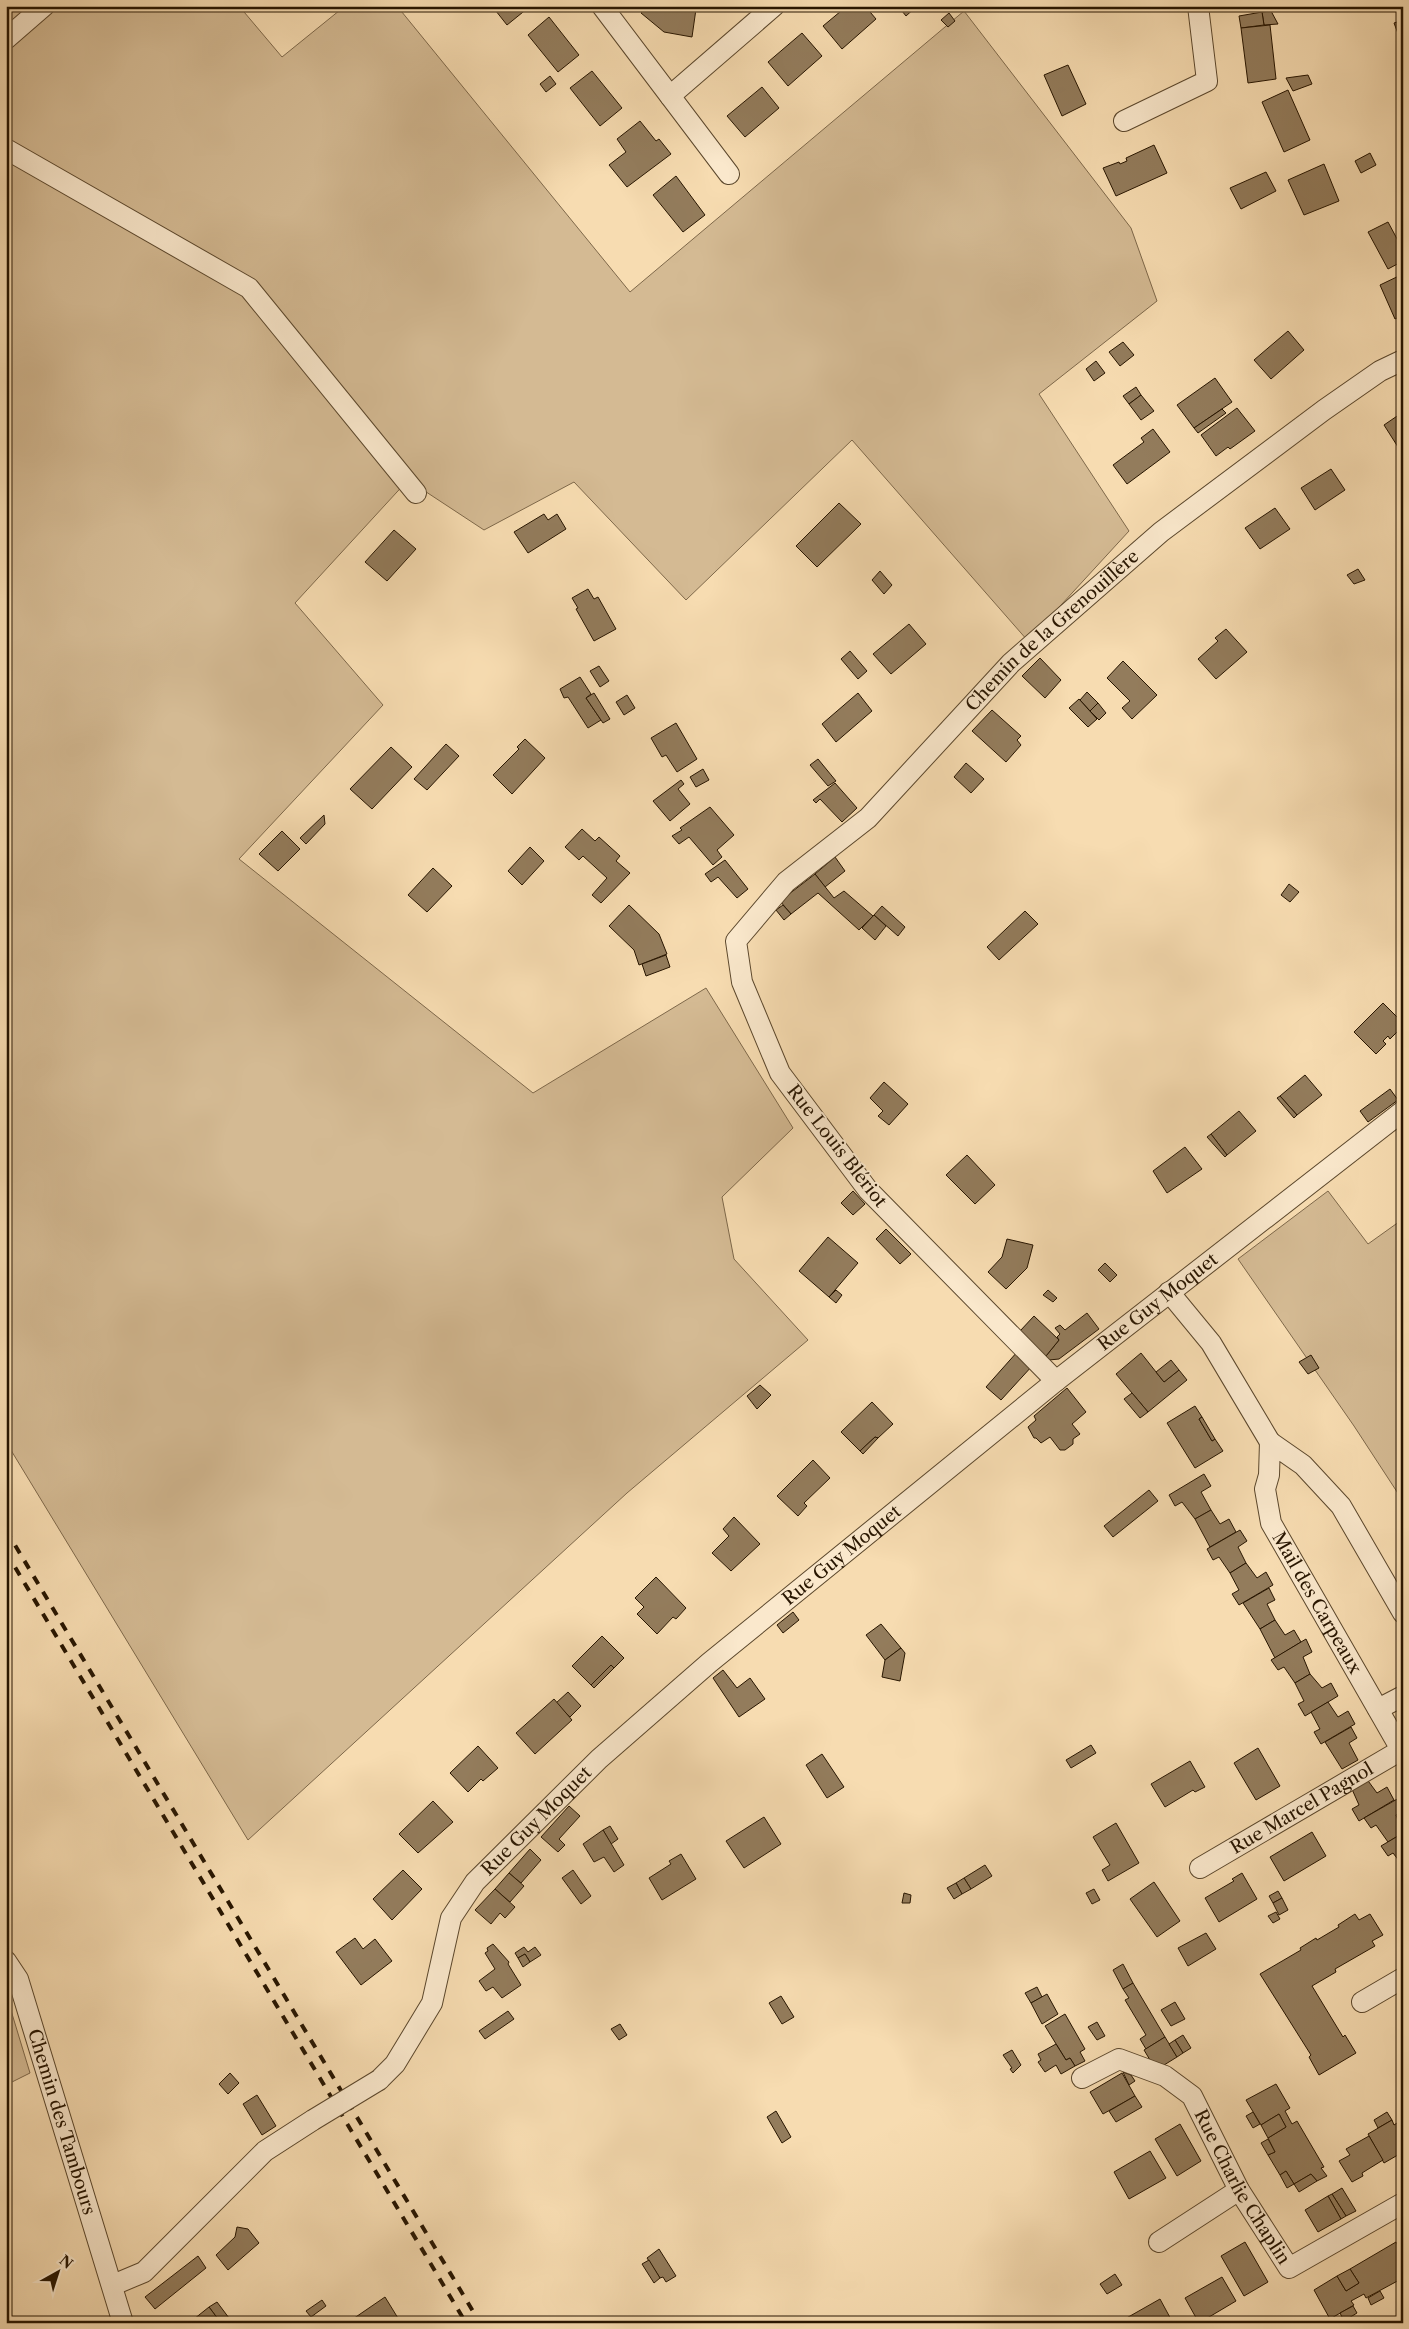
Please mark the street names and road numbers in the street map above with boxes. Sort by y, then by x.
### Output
street label: Chemin de la Grenouillère [961,545,1144,716]
street label: Rue Louis Blériot [782,1080,892,1212]
street label: Rue Guy Moquet [1093,1248,1223,1355]
street label: Rue Guy Moquet [778,1500,906,1610]
street label: Mail des Carpeaux [1267,1528,1367,1678]
street label: Rue Marcel Pagnol [1226,1758,1377,1859]
street label: Rue Guy Moquet [477,1761,597,1880]
street label: Chemin des Tambours [23,2026,100,2218]
street label: Rue Charlie Chaplin [1189,2106,1295,2269]

